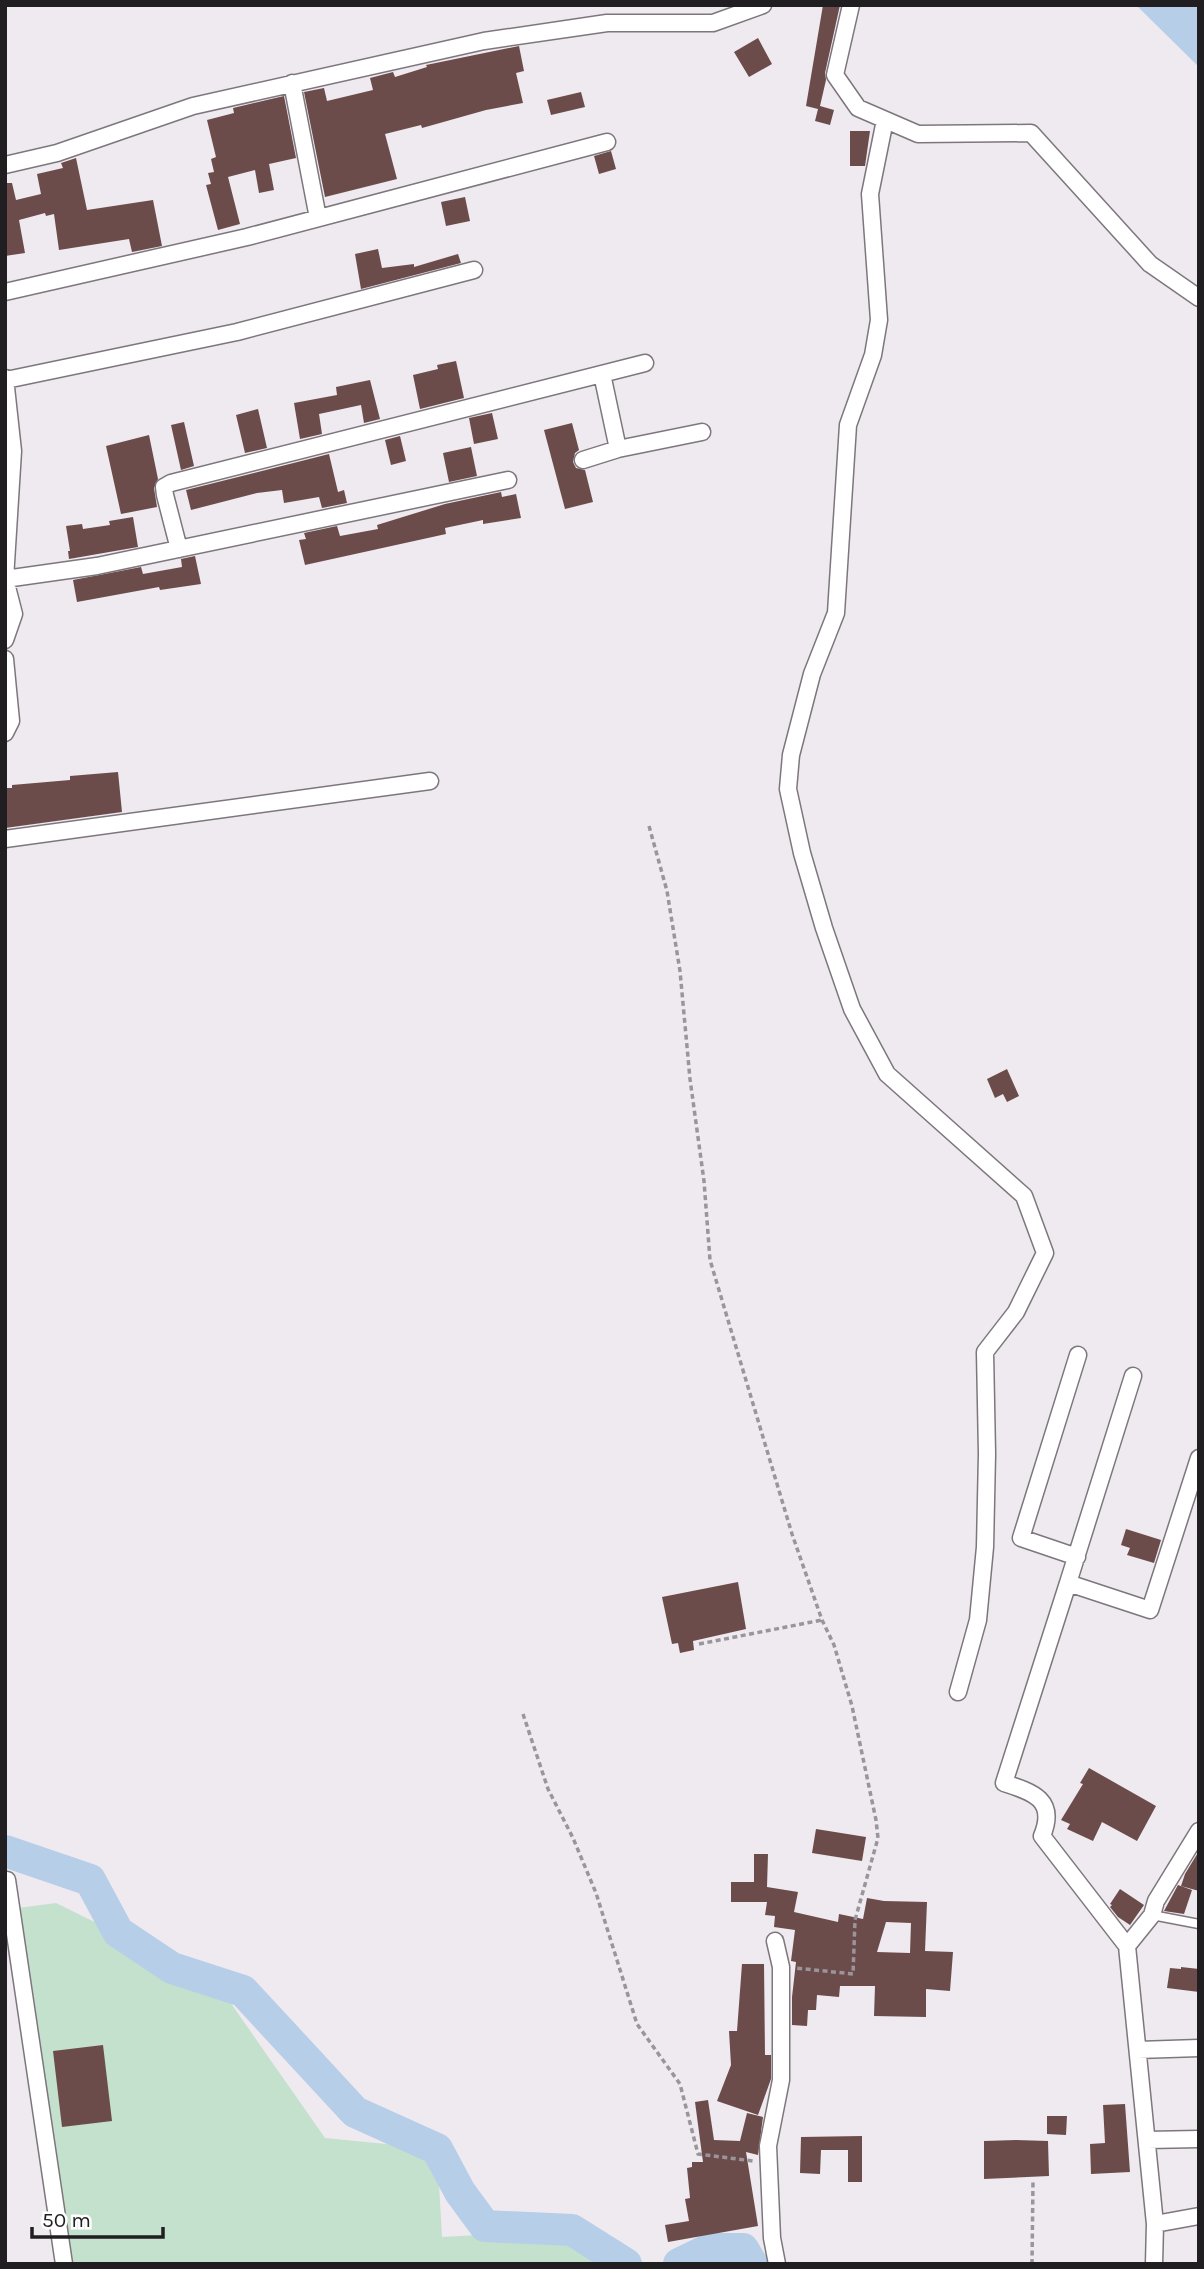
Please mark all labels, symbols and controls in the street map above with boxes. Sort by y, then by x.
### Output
scale bar [32,2196,163,2240]
text: 50 m [42,2208,91,2232]

